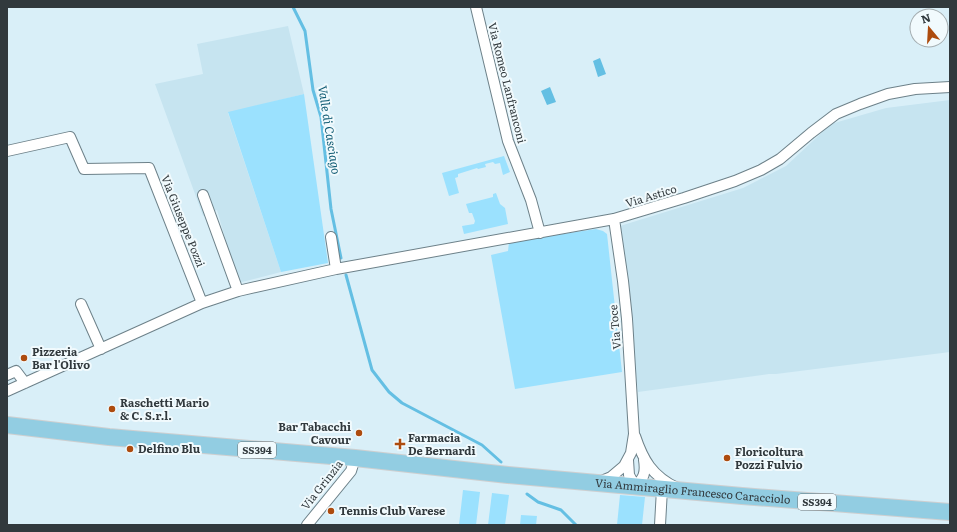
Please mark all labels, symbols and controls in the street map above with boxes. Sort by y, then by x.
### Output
north arrow [909,8,949,48]
text: N [919,9,932,27]
street label: Via Romeo Lanfranconi [485,21,531,145]
water label: Valle di Casciago [314,84,346,176]
street label: Via Giuseppe Pozzi [158,172,210,269]
street label: Via Astico [623,180,678,210]
street label: Via Toce [604,304,624,350]
place label: Pizzeria Bar l'Olivo [32,343,90,372]
marker: Pizzeria Bar l'Olivo [19,353,29,363]
place label: Raschetti Mario & C. S.r.l. [120,394,209,423]
marker: Raschetti Mario & C. S.r.l. [107,404,117,414]
place label: Bar Tabacchi Cavour [278,418,351,447]
marker: Bar Tabacchi Cavour [354,428,364,438]
place label: Farmacia De Bernardi [408,429,476,458]
marker: Farmacia De Bernardi [395,439,405,449]
place label: Delfino Blu [138,440,201,456]
road number: SS394 [238,442,276,458]
place label: Floricoltura Pozzi Fulvio [735,443,804,472]
marker: Delfino Blu [125,444,135,454]
marker: Floricoltura Pozzi Fulvio [722,453,732,463]
street label: Via Grinzia [297,456,346,513]
street label: Via Ammiraglio Francesco Caracciolo [594,474,791,507]
road number: SS394 [798,494,836,510]
place label: Tennis Club Varese [339,502,445,518]
marker: Tennis Club Varese [326,506,336,516]

